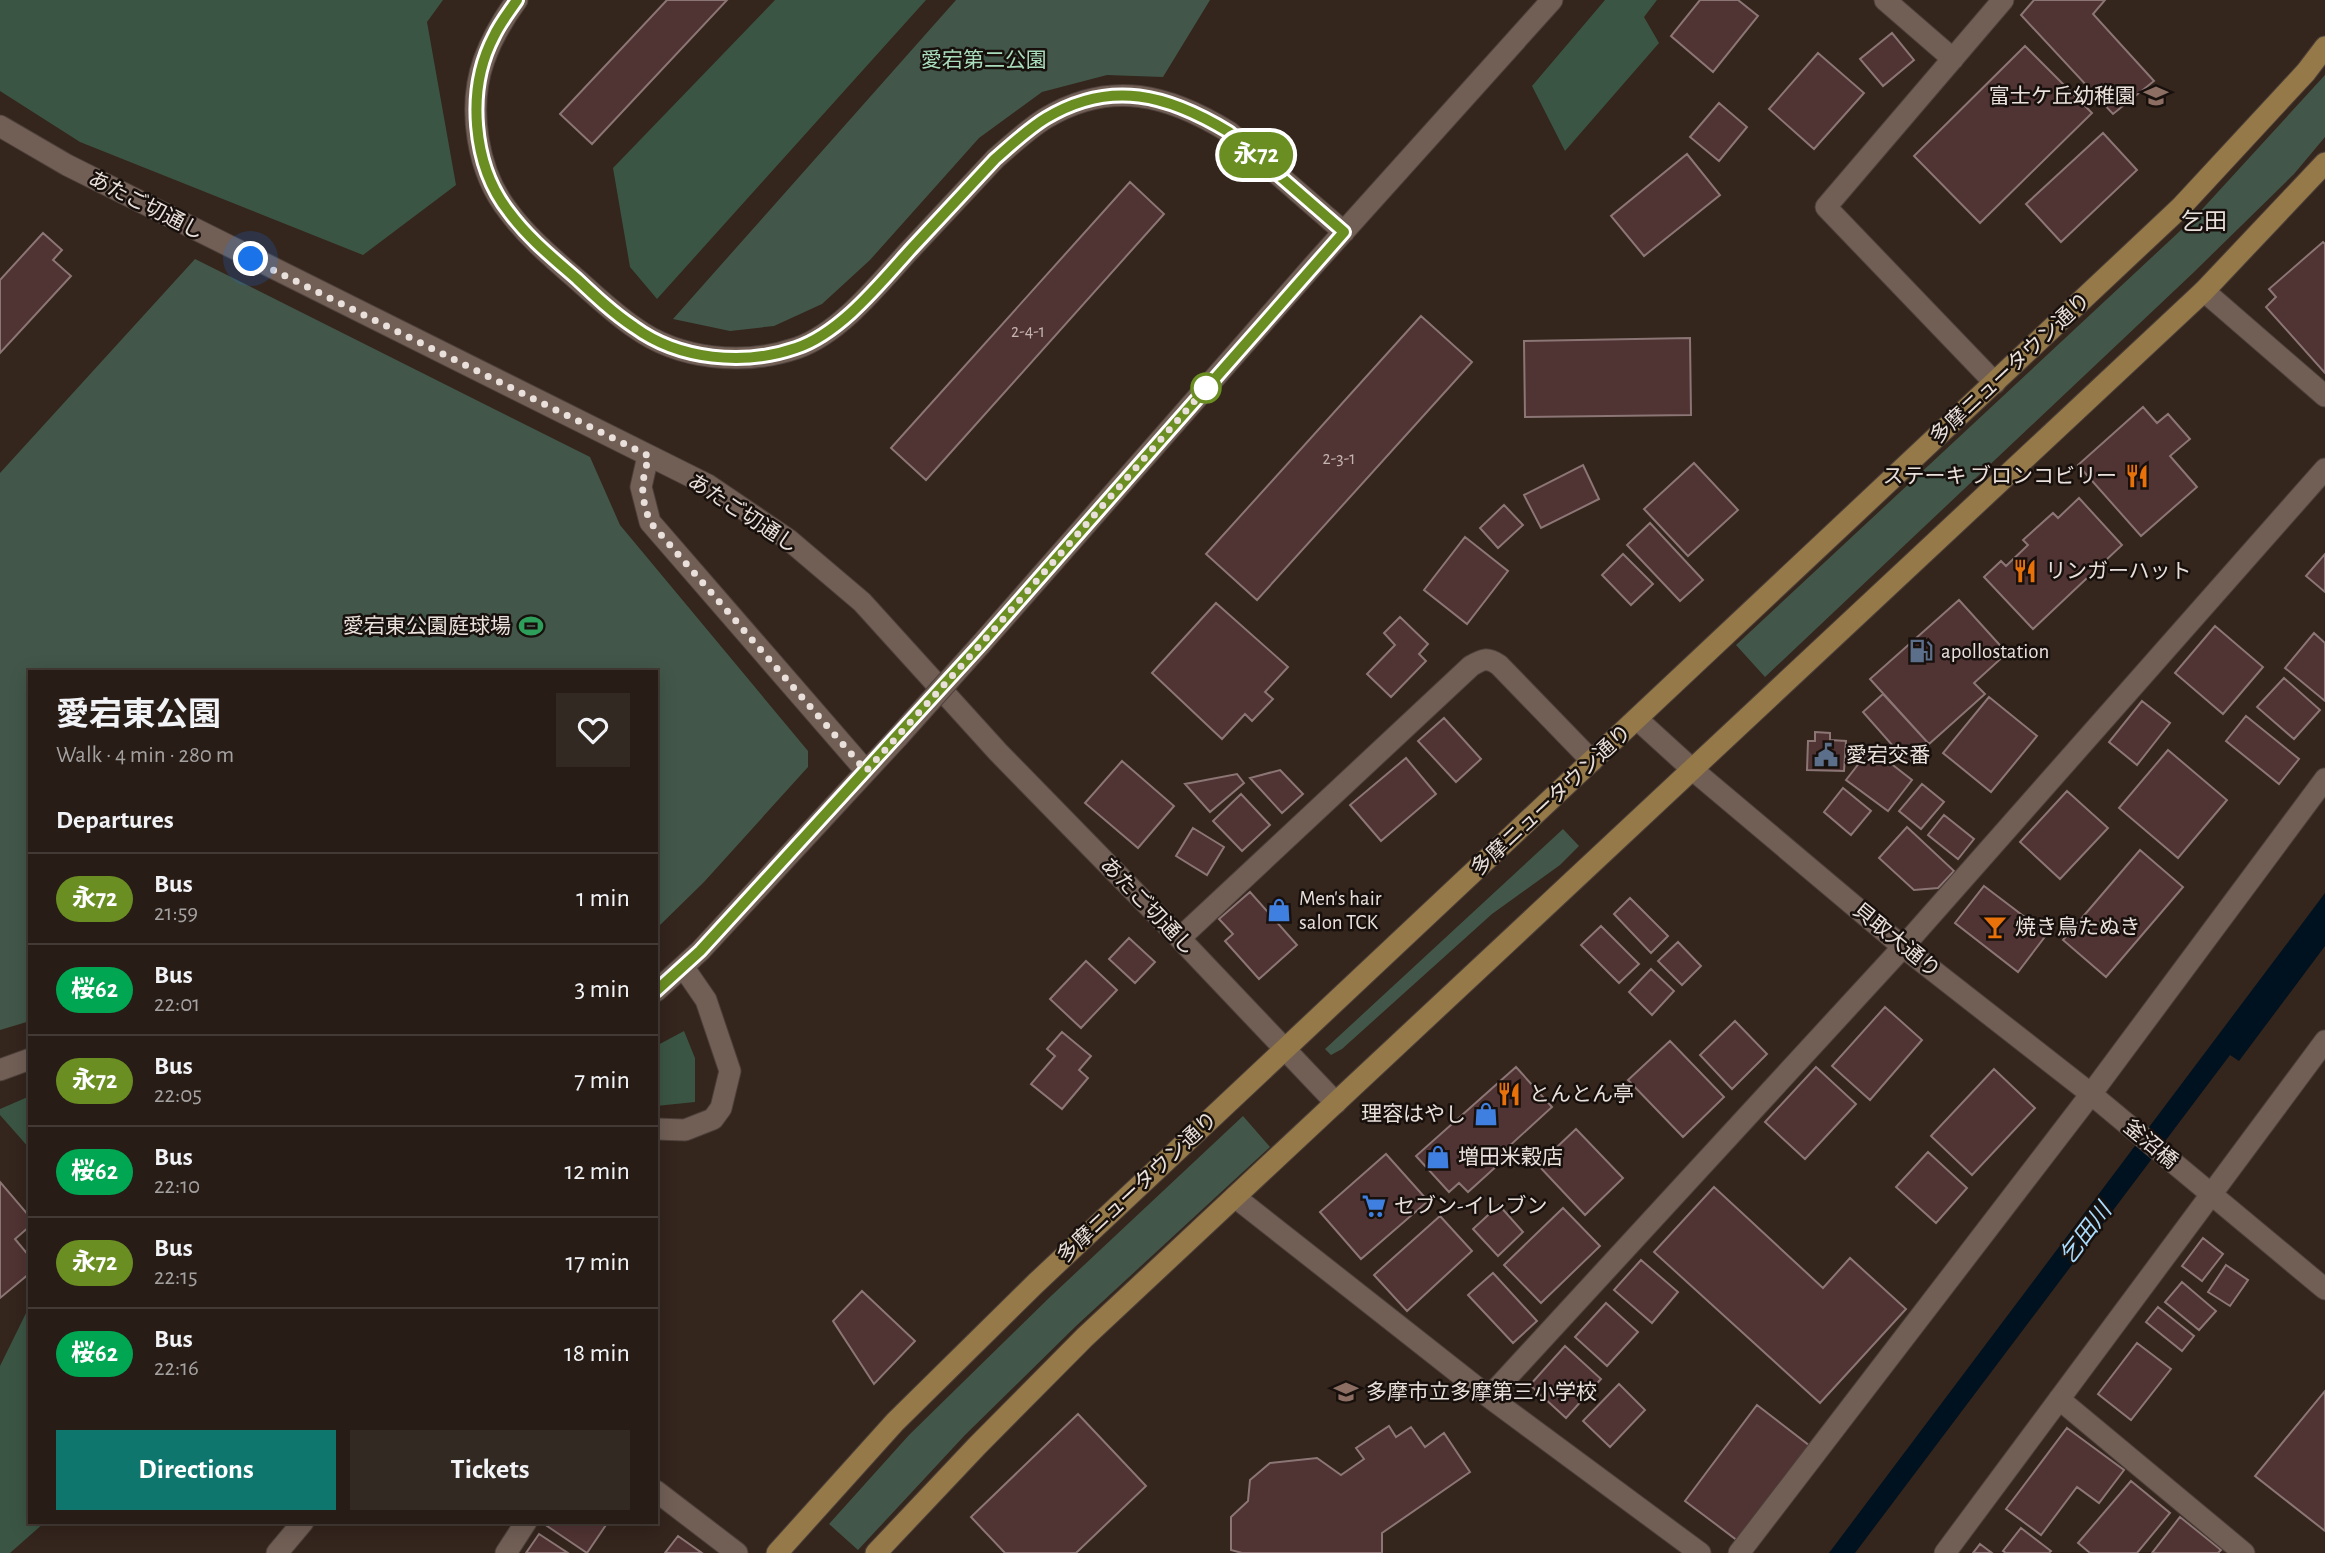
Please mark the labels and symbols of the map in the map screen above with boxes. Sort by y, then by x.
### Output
park label: 愛宕第二公園 [921,49,1047,71]
school or university icon: 富士ケ丘幼稚園 [2142,82,2170,110]
place label: 富士ケ丘幼稚園 [1989,85,2136,107]
line badge: 永72 [1216,132,1296,178]
street label: あたご切通し [85,167,207,243]
district label: 乞田 [2181,209,2227,234]
your location [233,241,268,276]
street label: 多摩ニュータウン通り [1926,288,2094,448]
house number: 2-4-1 [1011,323,1045,341]
unlabelled marker [1191,373,1221,403]
house number: 2-3-1 [1323,450,1355,468]
restaurant icon: ステーキ ブロンコビリー [2123,462,2151,490]
place label: ステーキ ブロンコビリー [1883,464,2117,487]
street label: あたご切通し [684,469,802,557]
restaurant icon: リンガーハット [2011,557,2039,585]
place label: リンガーハット [2045,560,2192,582]
sports icon: 愛宕東公園庭球場 [517,612,545,640]
place label: 愛宕東公園庭球場 [343,615,511,637]
fuel station icon: apollostation [1907,637,1935,665]
place label: apollostation [1941,641,2049,662]
street label: 多摩ニュータウン通り [1467,720,1635,880]
public building icon: 愛宕交番 [1812,741,1840,769]
place label: 愛宕交番 [1846,744,1930,766]
street label: あたご切通し [1096,853,1200,959]
place label: Men's hair salon TCK [1299,888,1382,933]
shop icon: Men's hair salon TCK [1265,896,1293,924]
street label: 貝取大通り [1849,898,1945,982]
bar icon: 焼き鳥たぬき [1981,913,2009,941]
place label: 焼き鳥たぬき [2015,916,2141,938]
restaurant icon: とんとん亭 [1495,1080,1523,1108]
place label: とんとん亭 [1529,1083,1634,1105]
shop icon: 理容はやし [1472,1100,1500,1128]
place label: 理容はやし [1361,1103,1466,1125]
street label: 多摩ニュータウン通り [1053,1107,1221,1267]
street label: 釜沼橋 [2120,1115,2182,1173]
shop icon: 増田米穀店 [1424,1143,1452,1171]
place label: 増田米穀店 [1458,1146,1563,1168]
supermarket icon: セブン-イレブン [1360,1192,1388,1220]
place label: セブン-イレブン [1394,1194,1547,1217]
water label: 乞田川 [2055,1196,2118,1268]
school or university icon: 多摩市立多摩第三小学校 [1332,1378,1360,1406]
place label: 多摩市立多摩第三小学校 [1366,1381,1597,1403]

